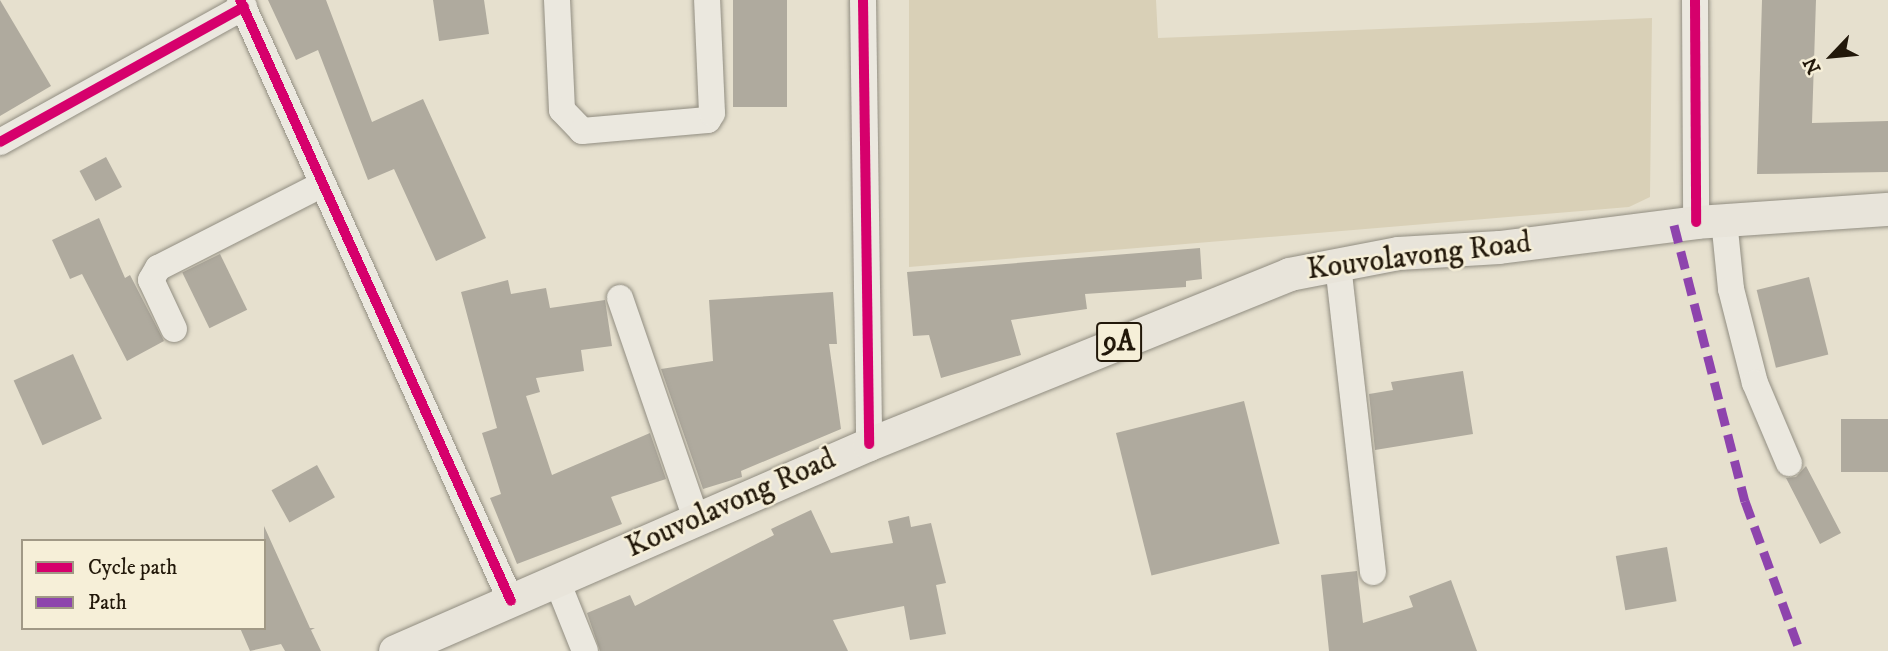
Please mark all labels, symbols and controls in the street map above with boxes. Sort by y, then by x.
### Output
north arrow [1797,21,1867,91]
text: N [1799,53,1826,77]
street label: Kouvolavong Road [1305,225,1533,289]
road number: 9A [1094,318,1144,366]
street label: Kouvolavong Road [621,442,841,566]
legend [21,539,266,630]
text: Cycle path [88,555,177,581]
text: Path [88,590,127,616]

